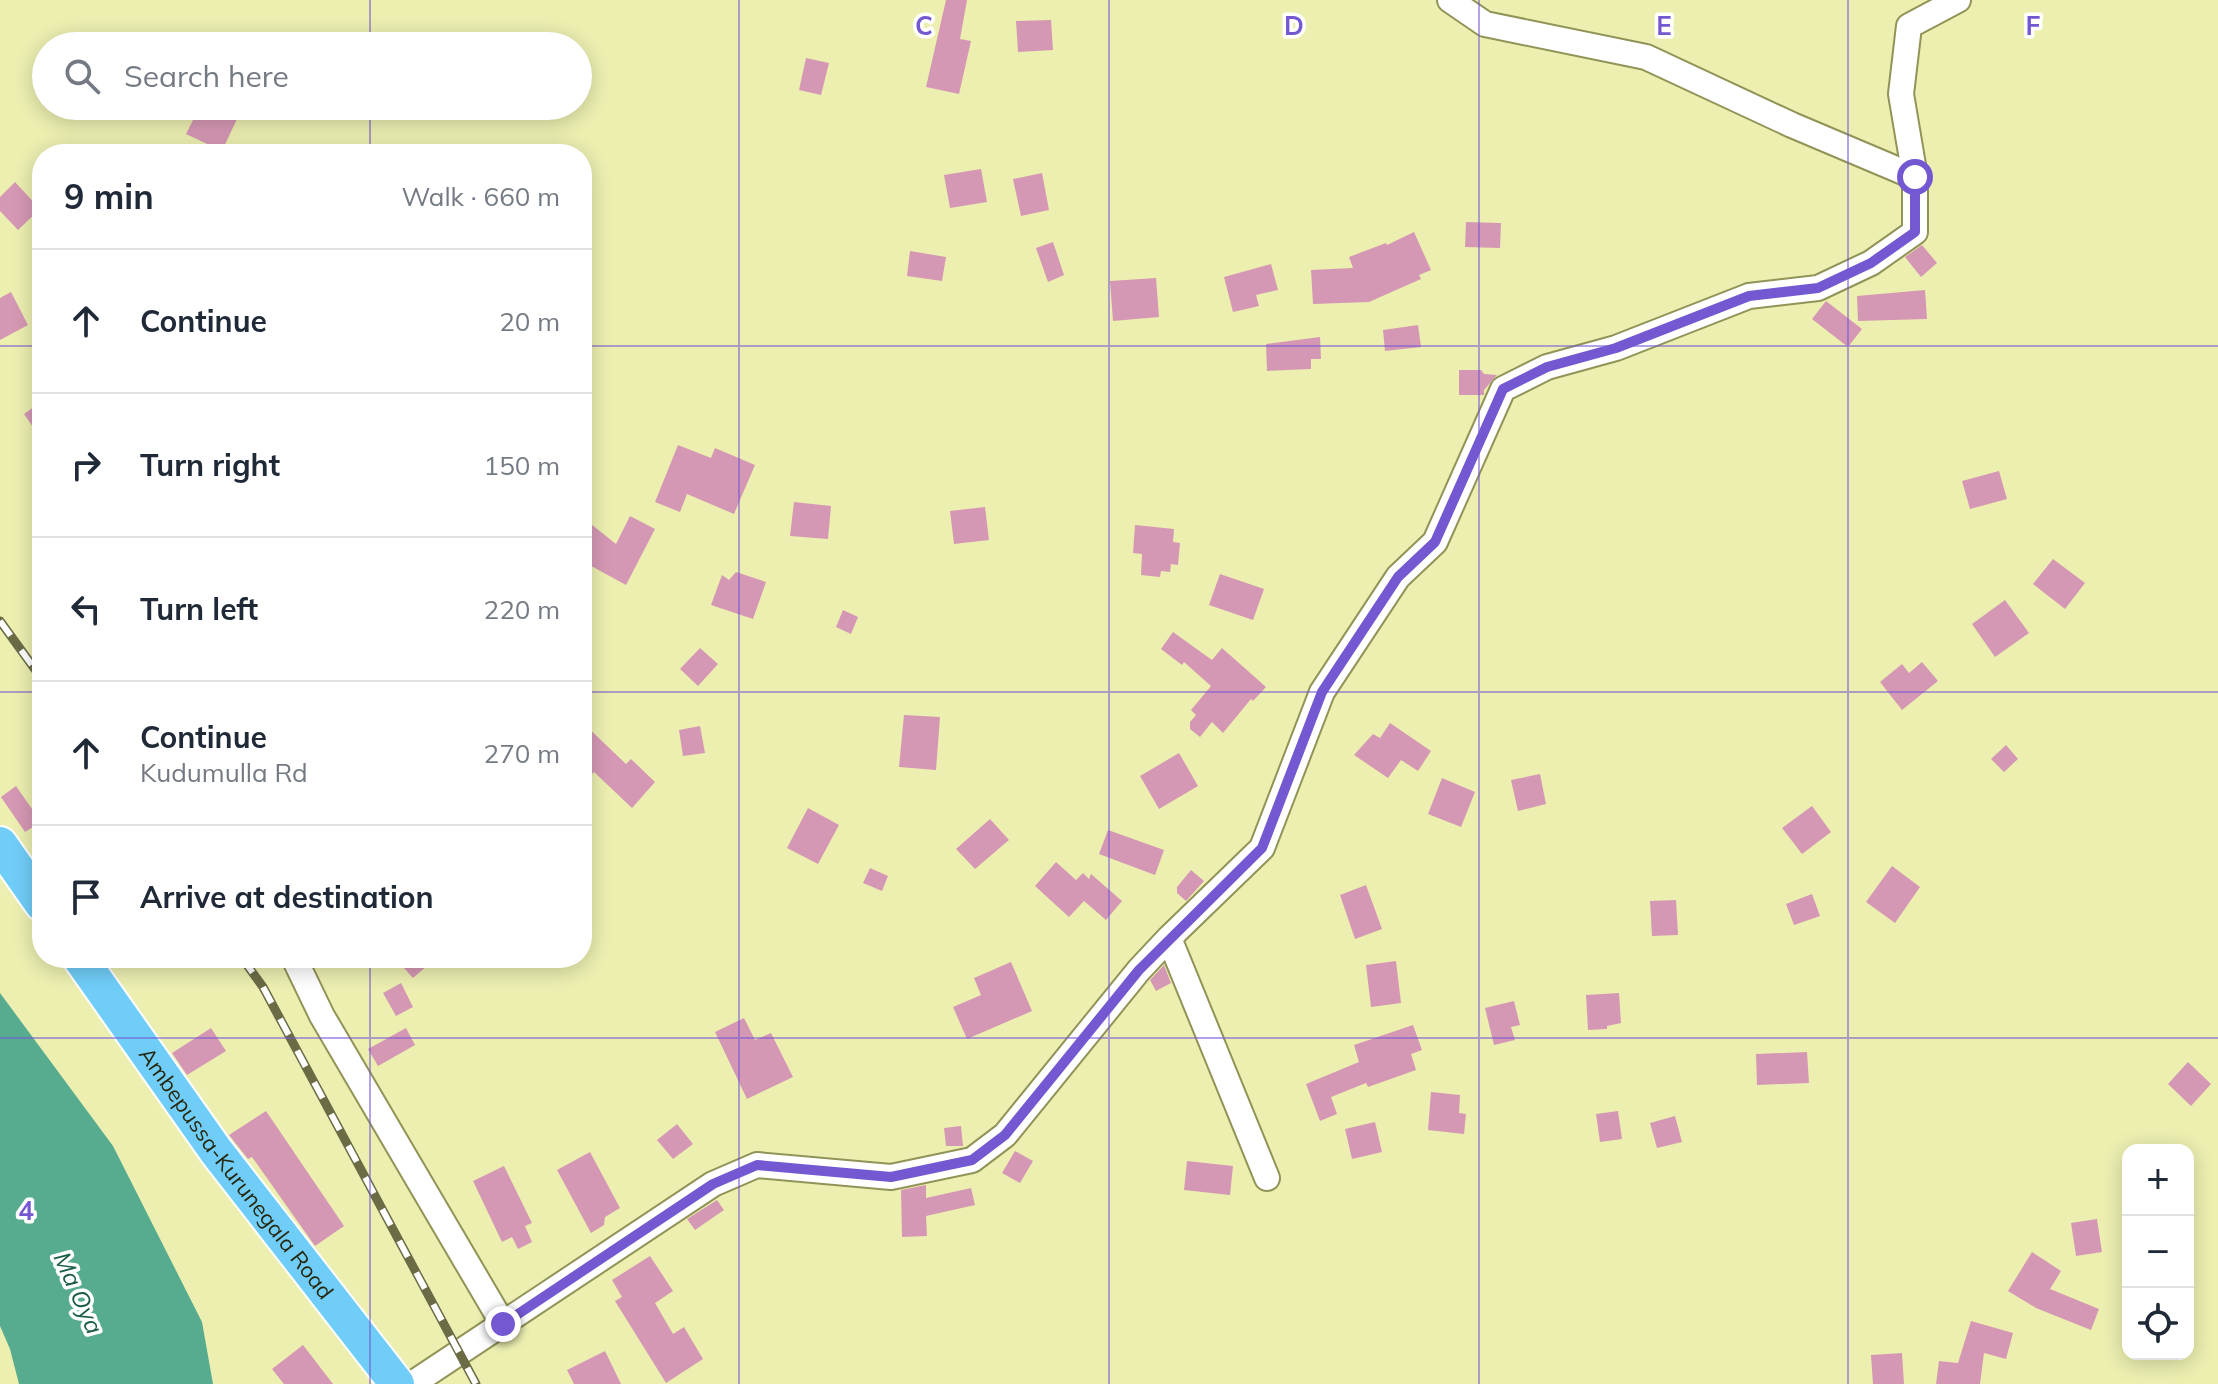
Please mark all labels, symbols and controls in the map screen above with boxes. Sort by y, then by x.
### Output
text: C [915,9,933,42]
text: D [1284,9,1304,42]
text: E [1656,9,1672,42]
text: F [2026,9,2041,42]
search box [32,32,592,120]
icon: search [60,54,104,98]
text: Search here [124,57,289,95]
route start [1897,159,1933,195]
text: 9 min [64,175,154,218]
text: Walk · 660 m [401,180,560,213]
icon: ahead [64,299,108,343]
text: Continue [140,302,267,340]
text: 20 m [499,305,560,338]
icon: right [64,443,108,487]
text: Turn right [140,446,280,484]
text: 150 m [484,449,560,482]
icon: left [64,587,108,631]
text: Turn left [140,590,258,628]
text: 220 m [484,593,560,626]
text: Continue [140,718,267,756]
icon: ahead [64,731,108,775]
text: 270 m [484,737,560,770]
text: Kudumulla Rd [140,756,308,789]
icon: arrive [64,875,108,919]
text: Arrive at destination [140,878,434,916]
street label: Ambepussa-Kurunegala Road [133,1042,340,1305]
map controls [2122,1144,2194,1360]
button: + [2122,1144,2194,1216]
text: 4 [18,1194,34,1227]
button: − [2122,1216,2194,1288]
water label: Ma Oya [48,1247,110,1338]
button: locate [2122,1288,2194,1360]
route end [485,1306,521,1342]

